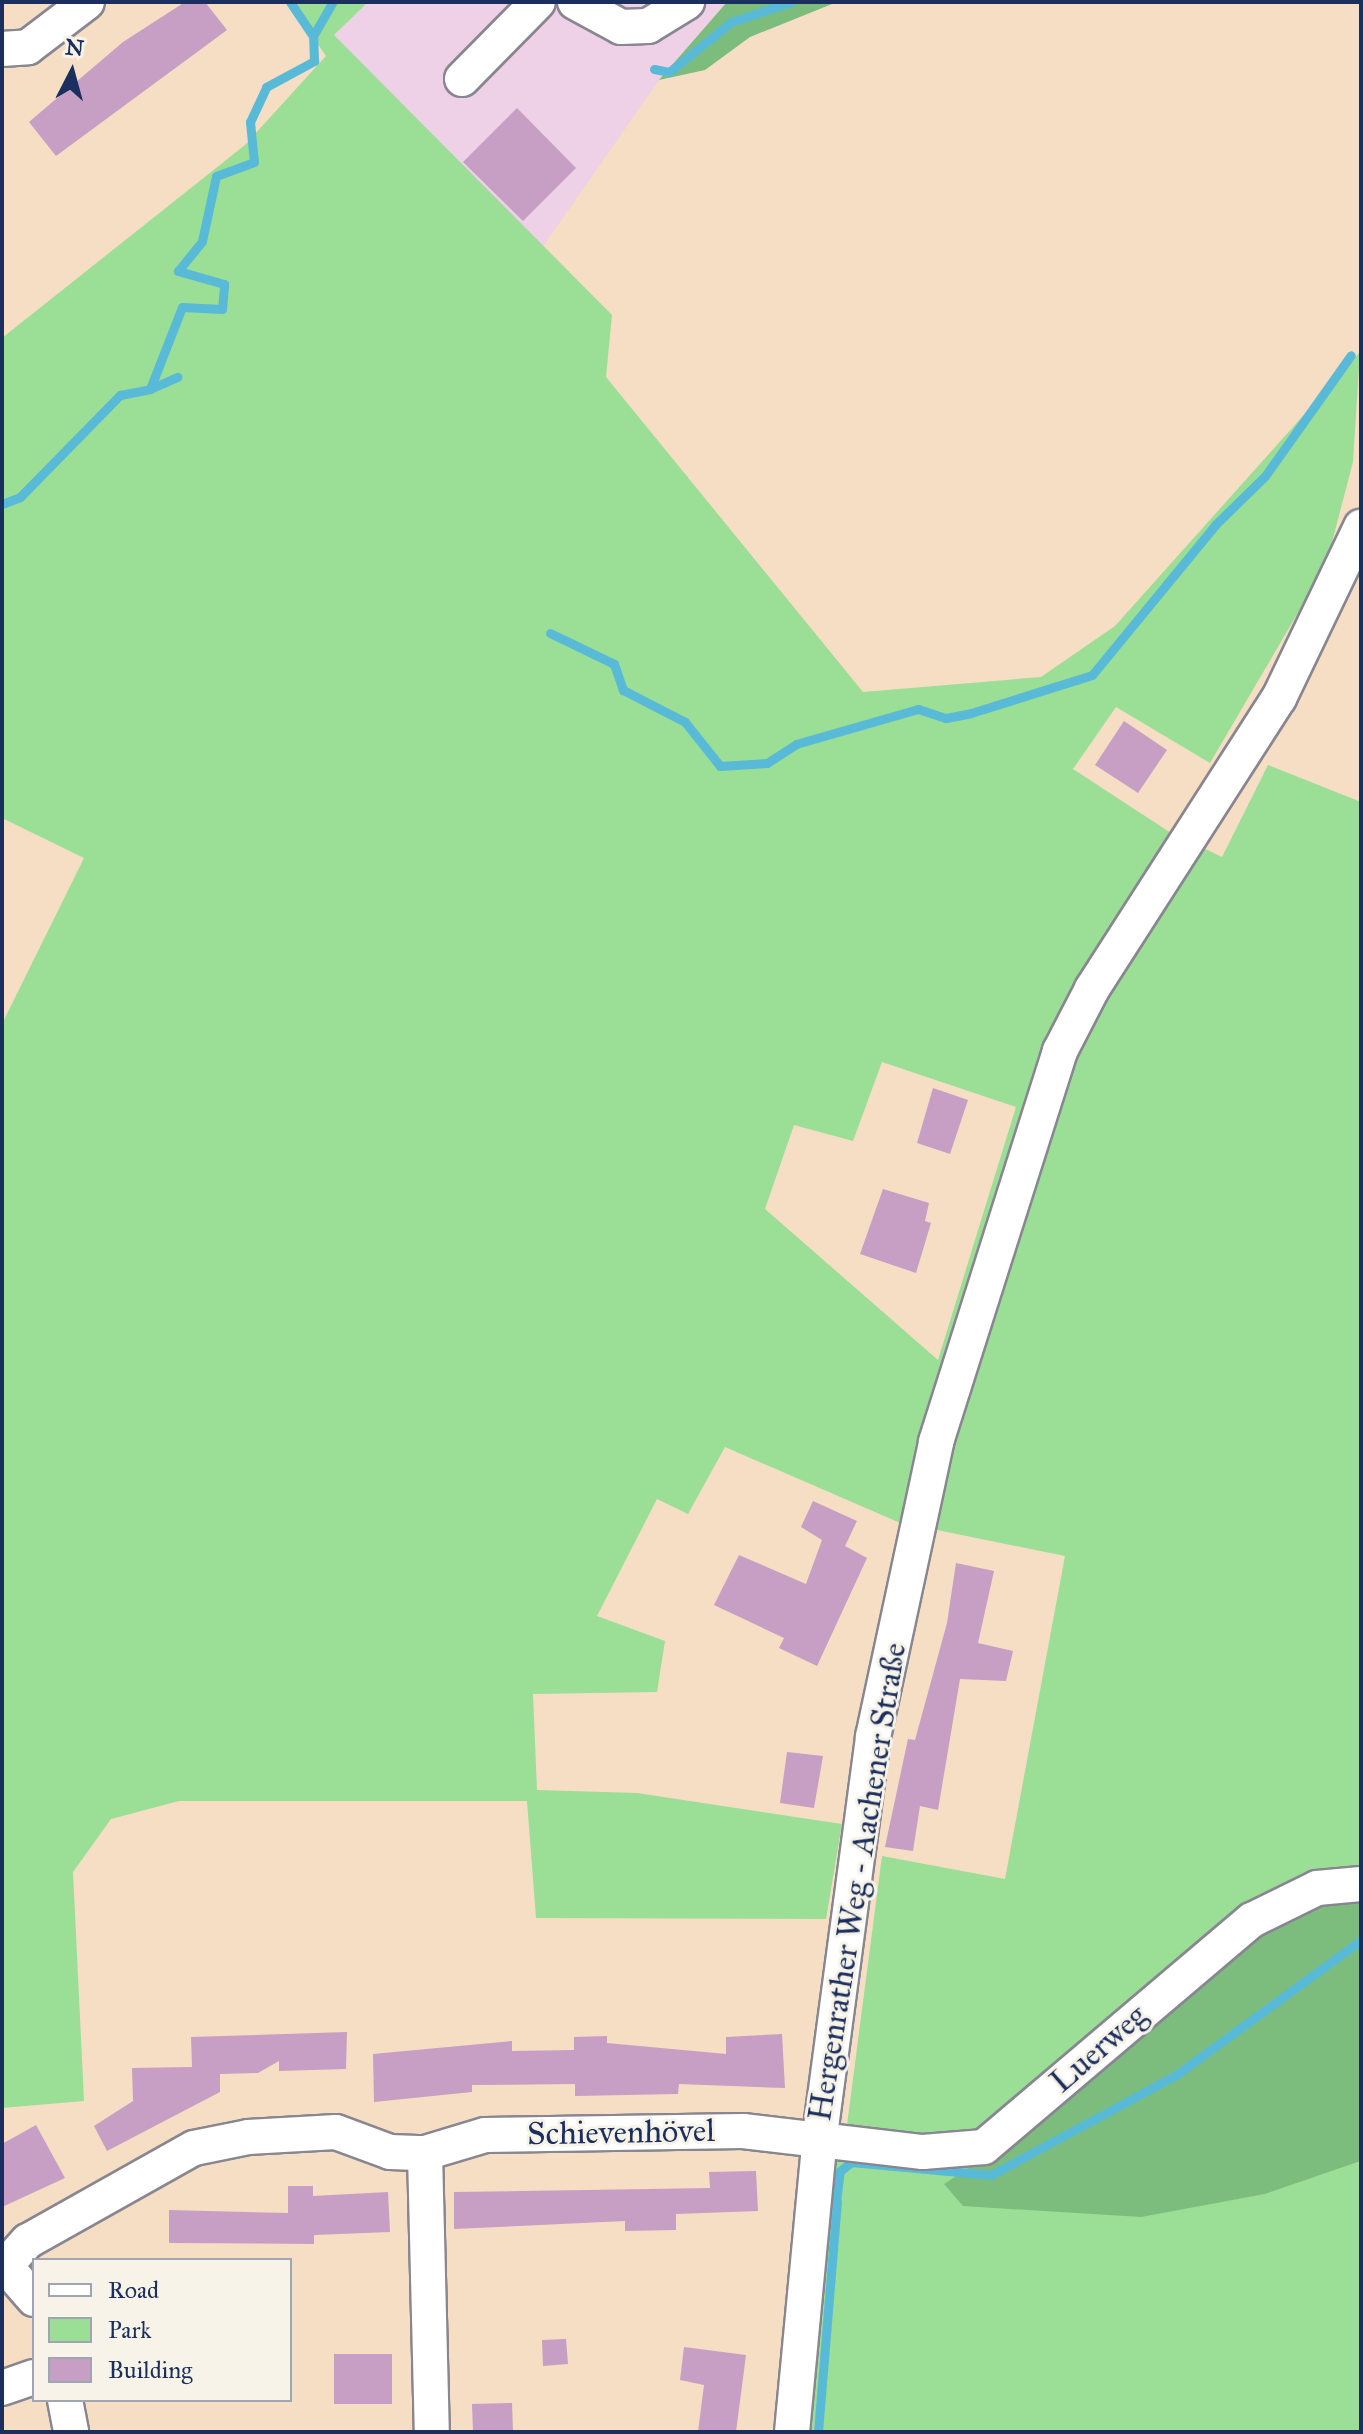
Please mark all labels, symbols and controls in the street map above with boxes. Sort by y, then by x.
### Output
north arrow [32,32,112,112]
text: N [64,33,85,62]
street label: Hergenrather Weg - Aachener Straße [801,1640,915,2124]
street label: Luerweg [1043,1997,1155,2101]
street label: Schievenhövel [527,2112,715,2154]
legend [32,2258,292,2402]
text: Road [108,2275,159,2305]
text: Park [108,2315,151,2345]
text: Building [108,2355,193,2385]

